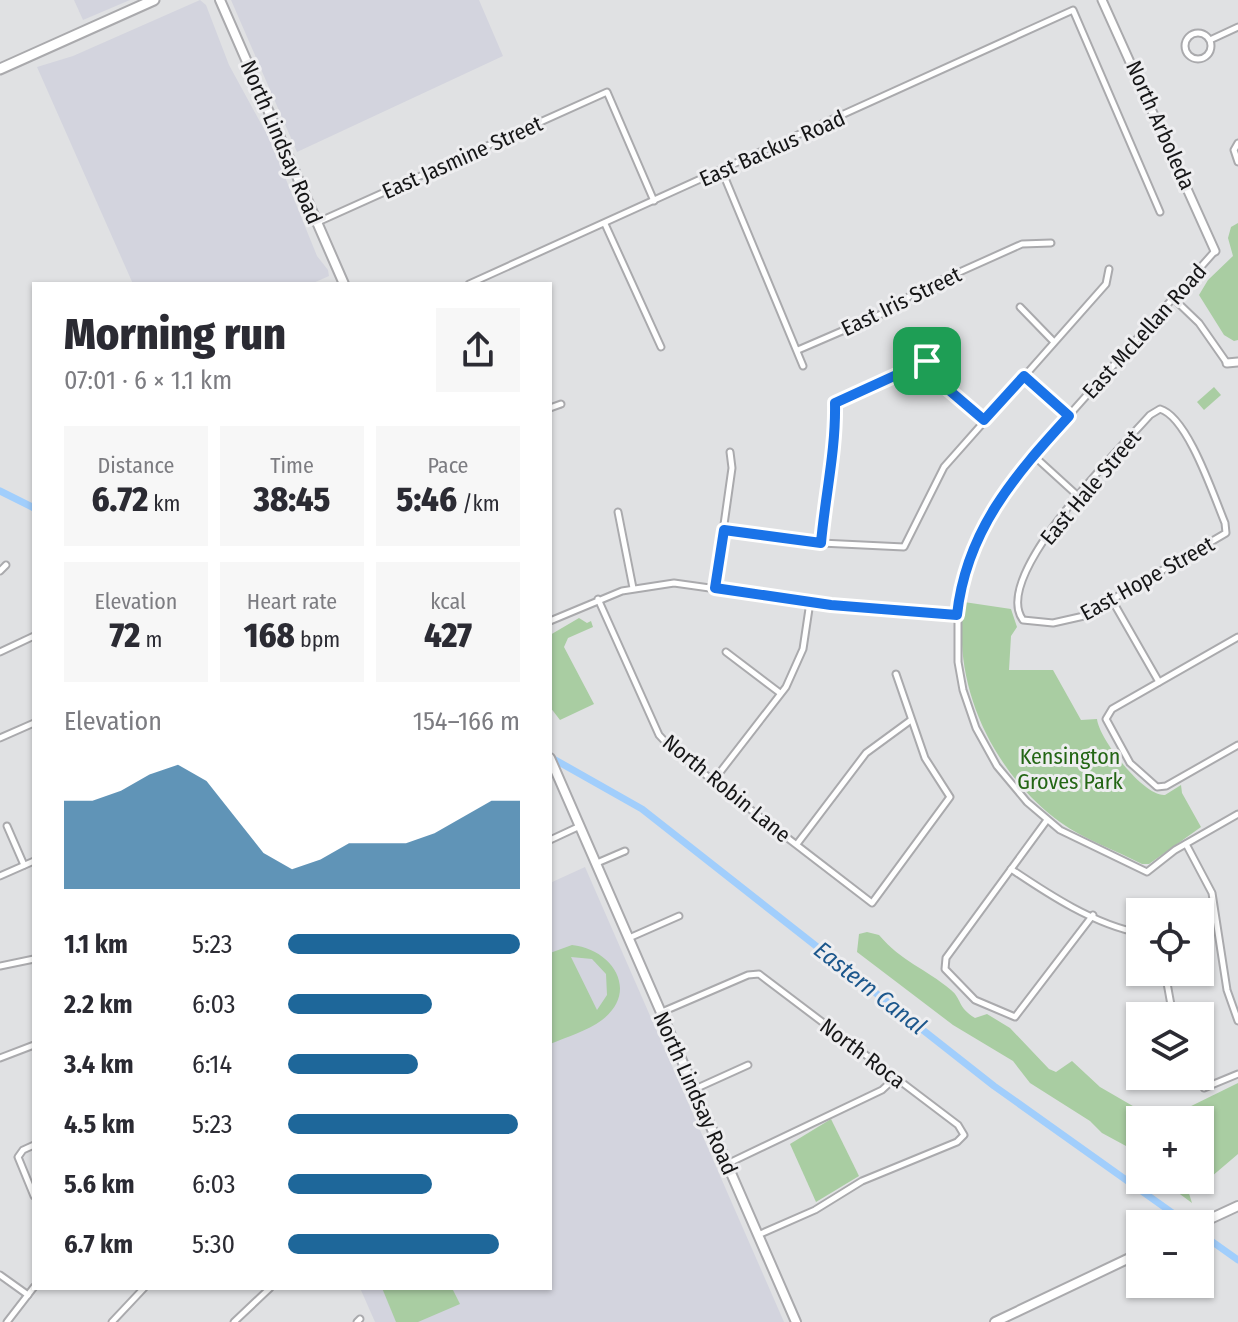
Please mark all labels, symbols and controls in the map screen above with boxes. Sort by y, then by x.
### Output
street label: North Lindsay Road [235,56,328,228]
street label: North Arboleda [1120,57,1201,194]
street label: East Backus Road [695,104,849,193]
street label: East Jasmine Street [378,110,547,205]
street label: East McLellan Road [1077,258,1212,404]
street label: East Iris Street [837,260,966,342]
text: Morning run [64,308,286,361]
button: share [436,308,520,392]
pin [893,327,961,395]
icon: arrive [905,339,949,383]
text: 07:01 · 6 × 1.1 km [64,365,232,396]
street label: East Hale Street [1034,424,1147,550]
text: Distance [97,452,175,479]
text: Time [270,452,314,479]
text: Pace [427,452,469,479]
text: 6.72 [91,479,148,520]
text: 38:45 [254,479,330,520]
text: 5:46 [396,479,457,520]
text: km [148,490,181,517]
text: /km [457,490,500,517]
street label: East Hope Street [1075,530,1220,626]
text: Elevation [95,588,177,615]
text: Heart rate [247,588,337,615]
text: kcal [430,588,466,615]
text: 72 [110,615,140,656]
text: 168 [244,615,295,656]
text: 427 [424,615,472,656]
text: m [140,626,162,653]
text: bpm [295,626,340,653]
text: Elevation [64,706,162,737]
text: 154–166 m [413,706,520,737]
street label: North Robin Lane [657,729,796,848]
park label: Kensington Groves Park [1017,743,1123,795]
map controls [1126,898,1214,1298]
button: locate [1126,898,1214,986]
text: 1.1 km [64,929,128,960]
text: 5:23 [192,929,233,960]
water label: Eastern Canal [809,936,931,1040]
text: 2.2 km [64,989,133,1020]
text: 6:03 [192,989,235,1020]
button: layers [1126,1002,1214,1090]
street label: North Lindsay Road [648,1008,744,1179]
street label: North Roca [815,1013,911,1094]
text: 3.4 km [64,1049,134,1080]
text: 6:14 [192,1049,232,1080]
button: + [1126,1106,1214,1194]
text: 4.5 km [64,1109,135,1140]
text: 5:23 [192,1109,233,1140]
text: 5.6 km [64,1169,135,1200]
text: 6:03 [192,1169,235,1200]
button: − [1126,1210,1214,1298]
text: 6.7 km [64,1229,133,1260]
text: 5:30 [192,1229,235,1260]

